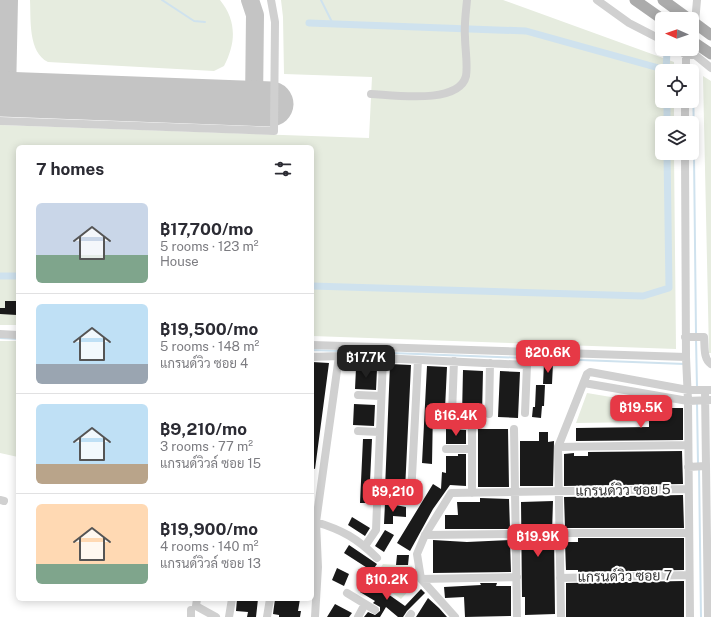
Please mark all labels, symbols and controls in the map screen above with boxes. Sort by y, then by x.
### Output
north arrow [655,12,699,56]
map controls [655,12,699,160]
button: locate [655,64,699,108]
button: layers [655,116,699,160]
icon: filters [272,158,294,180]
text: 7 homes [36,159,104,179]
icon: home [68,219,116,267]
text: ฿17,700/mo [160,219,253,239]
text: 5 rooms · 123 m² [160,239,259,254]
text: House [160,254,199,269]
text: ฿19,500/mo [160,319,258,339]
icon: home [68,320,116,368]
text: 5 rooms · 148 m² [160,339,259,354]
pin: ฿20.6K [515,340,581,374]
pin: ฿17.7K [333,345,399,379]
text: ฿20.6K [525,345,571,360]
text: ฿17.7K [346,350,386,365]
text: แกรนด์วิว ซอย 4 [160,356,248,371]
pin: ฿19.5K [608,395,674,429]
text: ฿19.5K [619,400,663,415]
pin: ฿16.4K [423,403,489,437]
text: ฿16.4K [434,408,478,423]
text: ฿9,210/mo [160,419,247,439]
icon: home [68,420,116,468]
text: 3 rooms · 77 m² [160,439,253,454]
text: แกรนด์วิวล์ ซอย 15 [160,456,261,471]
pin: ฿9,210 [360,479,426,513]
street label: แกรนด์วิว ซอย 5 [575,480,671,499]
text: ฿9,210 [372,484,414,499]
text: ฿19,900/mo [160,519,258,539]
icon: home [68,520,116,568]
pin: ฿19.9K [505,524,571,558]
text: ฿19.9K [516,529,560,544]
text: 4 rooms · 140 m² [160,539,259,554]
text: แกรนด์วิวล์ ซอย 13 [160,556,261,571]
street label: แกรนด์วิว ซอย 7 [578,566,672,585]
pin: ฿10.2K [354,567,420,601]
text: ฿10.2K [365,572,409,587]

